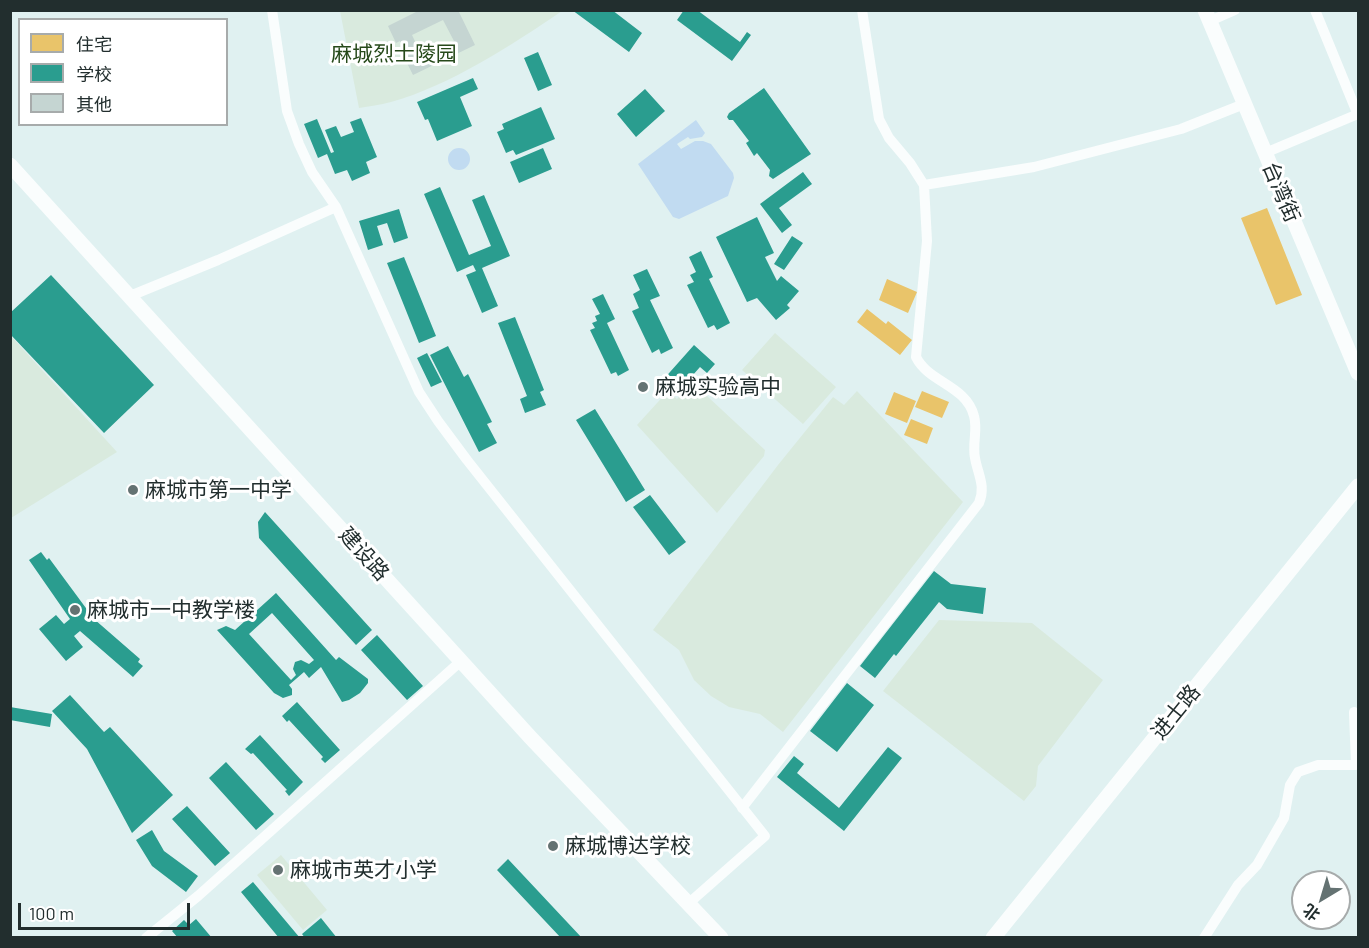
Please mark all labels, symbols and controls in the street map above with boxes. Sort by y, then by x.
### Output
legend [18,18,228,126]
text: 住宅 [76,33,112,55]
park label: 麻城烈士陵园 [331,41,457,67]
text: 学校 [76,63,112,85]
text: 其他 [76,93,112,115]
street label: 台湾街 [1257,158,1305,226]
place label: 麻城实验高中 [655,374,781,400]
marker: 麻城实验高中 [636,380,650,394]
place label: 麻城市第一中学 [145,477,292,503]
marker: 麻城市第一中学 [126,483,140,497]
street label: 建设路 [334,522,394,586]
place label: 麻城市一中教学楼 [87,597,255,623]
marker: 麻城市一中教学楼 [68,603,82,617]
street label: 进士路 [1146,680,1206,744]
place label: 麻城博达学校 [565,833,691,859]
marker: 麻城博达学校 [546,839,560,853]
place label: 麻城市英才小学 [290,857,437,883]
marker: 麻城市英才小学 [271,863,285,877]
north arrow [1291,870,1351,930]
scale bar [21,891,194,929]
text: 北 [1299,901,1323,925]
text: 100 m [29,902,74,924]

